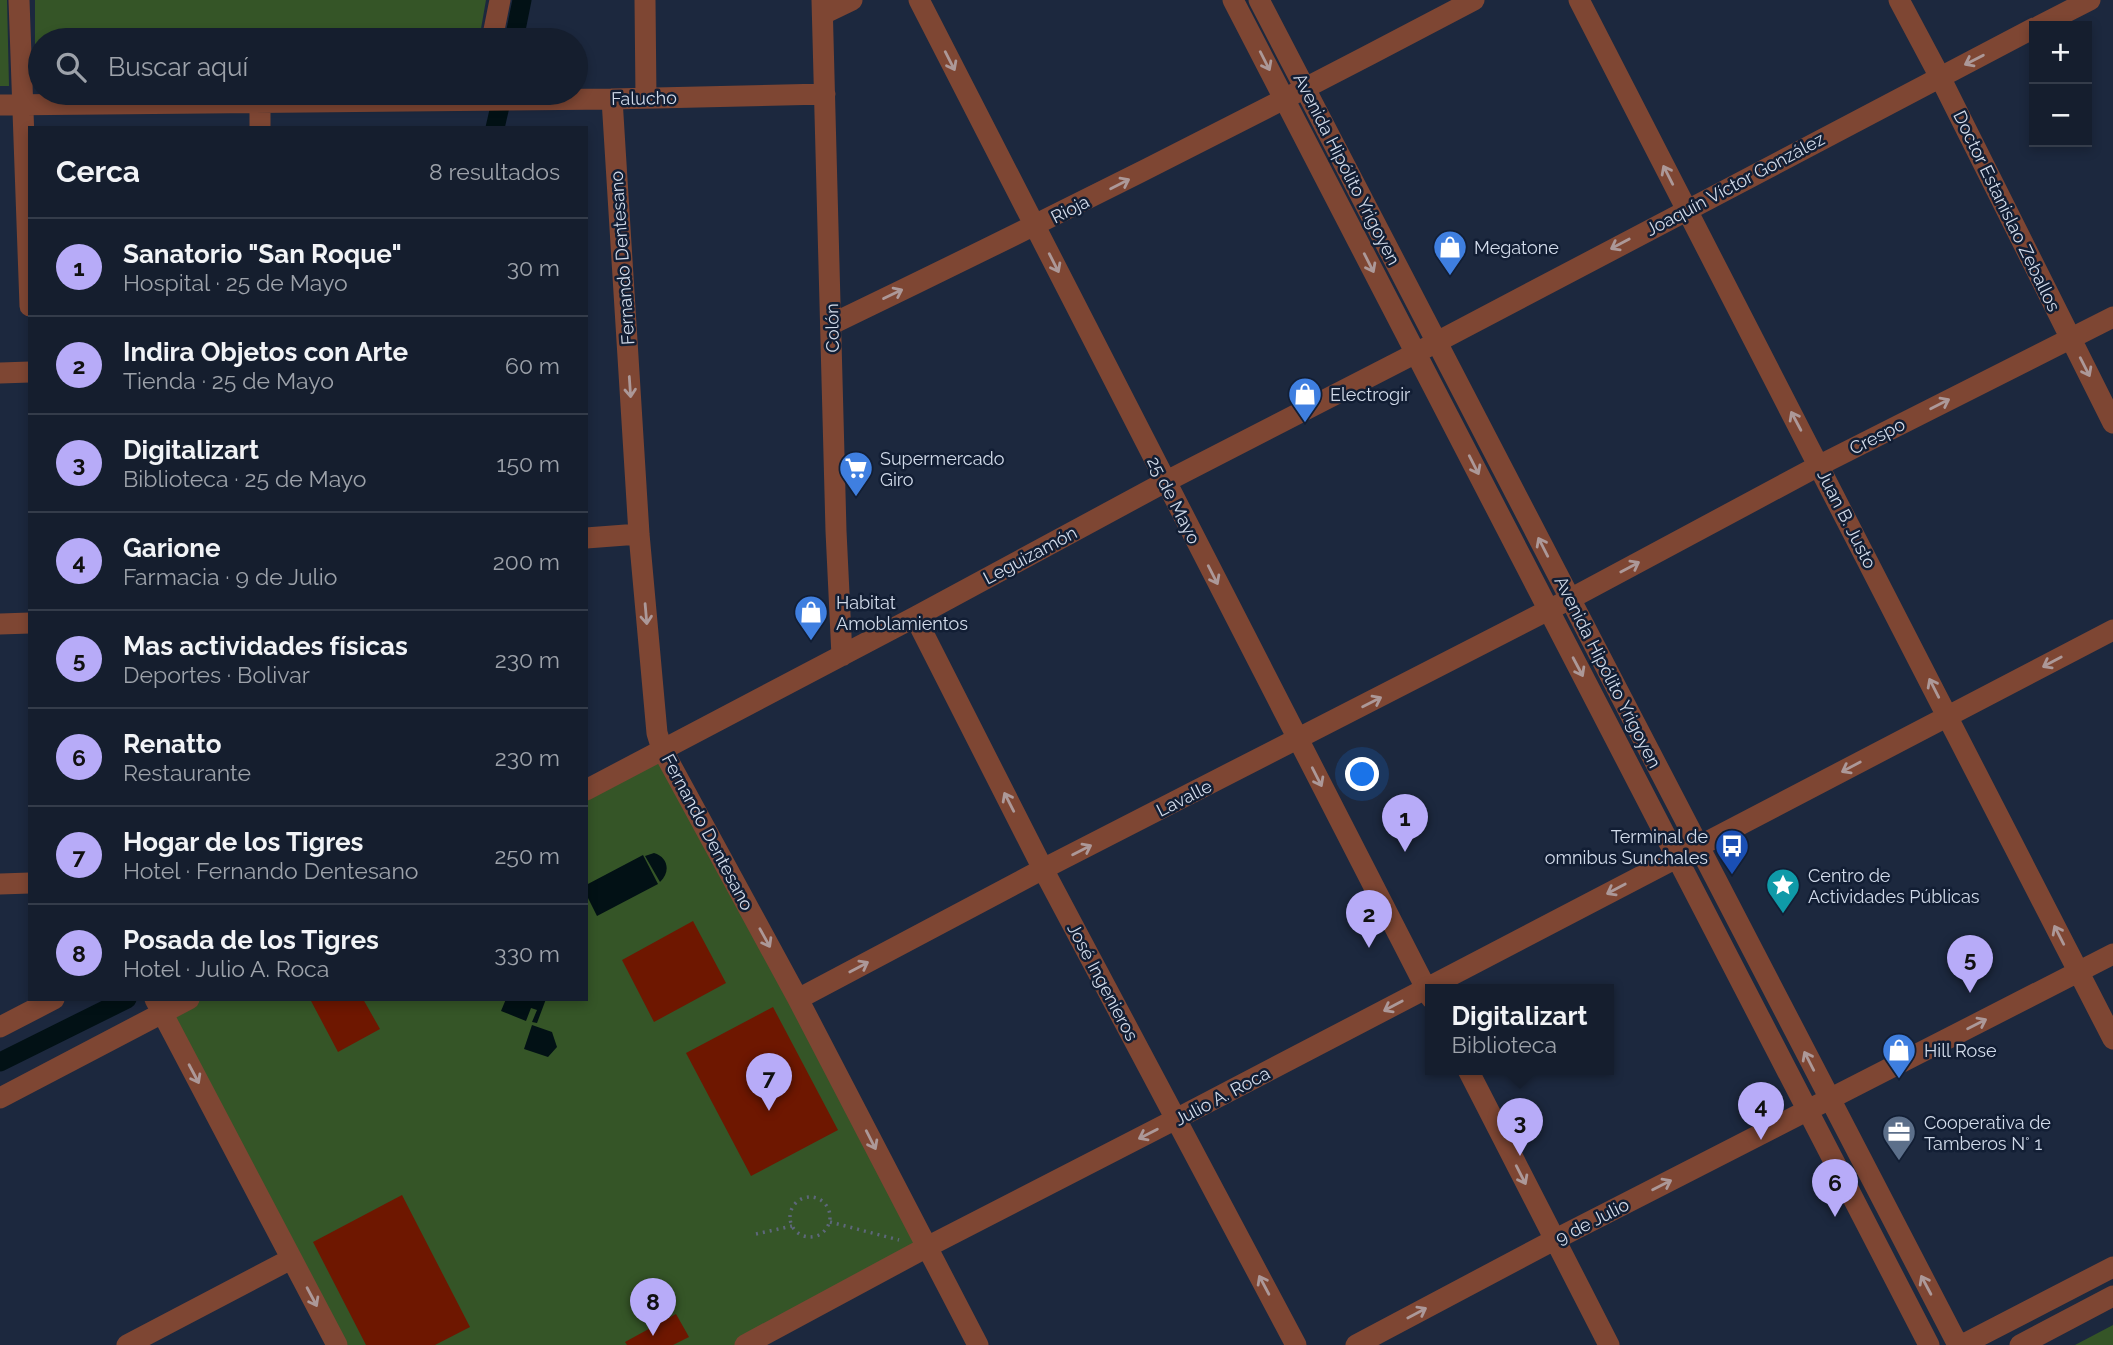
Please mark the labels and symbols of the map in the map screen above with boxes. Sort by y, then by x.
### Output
one-way arrow [944,50,958,71]
one-way arrow [1258,50,1272,71]
one-way arrow [1964,53,1984,67]
street label: Avenida Hipólito Yrigoyen [1289,70,1405,268]
street label: Falucho [611,87,677,109]
street label: Doctor Estanislao Zeballos [1949,107,2065,315]
street label: Joaquín Víctor González [1642,128,1828,240]
one-way arrow [1661,165,1675,186]
street label: Fernando Dentesano [605,170,639,346]
one-way arrow [1109,176,1130,190]
street label: Rioja [1047,191,1093,227]
shop icon: Megatone [1431,228,1469,277]
place label: Megatone [1474,237,1559,258]
one-way arrow [1610,238,1631,252]
one-way arrow [1048,252,1062,273]
one-way arrow [1363,252,1377,273]
one-way arrow [883,287,904,300]
street label: Colón [821,303,843,353]
one-way arrow [2078,356,2092,377]
one-way arrow [623,375,636,398]
shop icon: Electrogir [1286,375,1324,424]
place label: Electrogir [1330,384,1411,405]
one-way arrow [1929,397,1950,411]
one-way arrow [1789,411,1803,431]
street label: Crespo [1846,413,1909,459]
place label: Supermercado Giro [880,448,1005,490]
supermarket icon: Supermercado Giro [837,449,875,498]
street label: 25 de Mayo [1143,453,1205,548]
one-way arrow [1467,454,1481,475]
street label: Juan B. Justo [1813,466,1881,572]
street label: Leguizamón [980,522,1080,588]
one-way arrow [1536,537,1549,558]
one-way arrow [1620,560,1640,574]
one-way arrow [1206,564,1220,585]
street label: Avenida Hipólito Yrigoyen [1550,573,1666,771]
place label: Habitat Amoblamientos [836,592,968,634]
shop icon: Habitat Amoblamientos [792,593,830,642]
one-way arrow [640,602,653,625]
one-way arrow [2043,655,2063,669]
one-way arrow [1572,656,1586,677]
one-way arrow [1926,678,1940,699]
one-way arrow [1361,695,1382,708]
street label: Fernando Dentesano [658,750,758,914]
your location [1345,757,1379,791]
one-way arrow [1841,761,1862,775]
one-way arrow [1311,766,1325,787]
street label: Lavalle [1153,775,1216,821]
one-way arrow [1001,792,1015,813]
pin: 1 [1382,794,1428,852]
place label: Terminal de omnibus Sunchales [1545,826,1708,868]
bus stop icon: Terminal de omnibus Sunchales [1713,827,1751,876]
one-way arrow [1071,843,1092,856]
place label: Centro de Actividades Públicas [1808,865,1980,907]
place icon: Centro de Actividades Públicas [1764,866,1802,915]
one-way arrow [1607,883,1627,897]
pin: 2 [1346,890,1392,948]
street label: José Ingenieros [1063,920,1143,1045]
one-way arrow [2052,925,2066,946]
one-way arrow [758,928,772,948]
pin: 5 [1947,935,1993,993]
one-way arrow [848,960,869,974]
one-way arrow [1383,1000,1404,1013]
one-way arrow [1966,1017,1987,1031]
shop icon: Hill Rose [1880,1031,1918,1080]
place label: Hill Rose [1924,1040,1997,1061]
one-way arrow [1802,1051,1816,1072]
pin: 7 [746,1053,792,1111]
street label: Julio A. Roca [1171,1062,1273,1130]
one-way arrow [187,1063,201,1083]
pin: 4 [1738,1082,1784,1140]
pin: 3 [1497,1098,1543,1156]
place label: Cooperativa de Tamberos N° 1 [1924,1112,2051,1154]
office icon: Cooperativa de Tamberos N° 1 [1880,1113,1918,1162]
one-way arrow [1138,1127,1159,1141]
one-way arrow [865,1129,879,1150]
pin: 6 [1812,1159,1858,1217]
one-way arrow [1515,1164,1528,1185]
one-way arrow [1651,1177,1672,1191]
street label: 9 de Julio [1552,1193,1633,1248]
one-way arrow [1257,1275,1271,1295]
one-way arrow [1919,1275,1933,1295]
pin: 8 [630,1278,676,1336]
one-way arrow [305,1286,319,1306]
one-way arrow [1406,1306,1427,1319]

